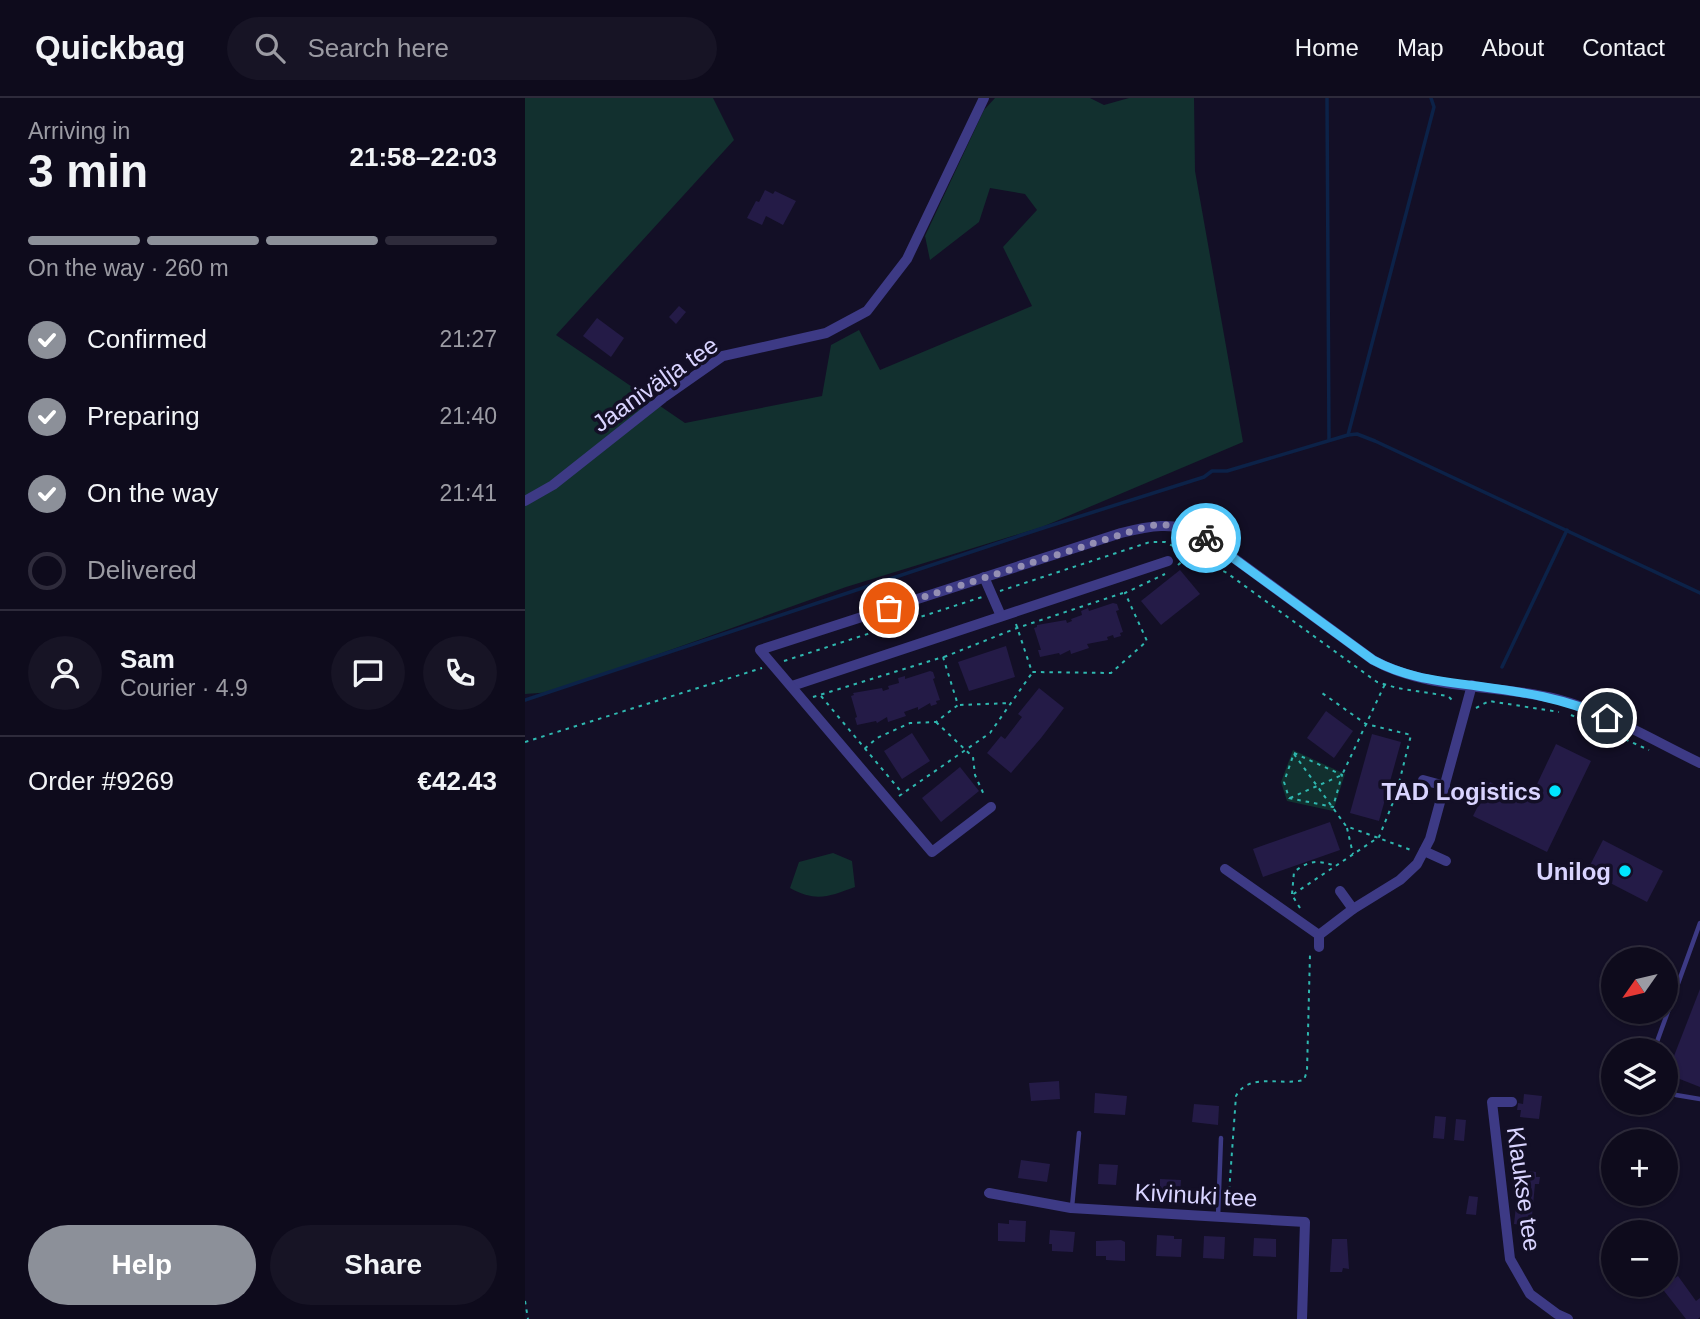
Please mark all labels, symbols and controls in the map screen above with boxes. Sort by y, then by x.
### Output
search box [227,17,717,80]
text: Quickbag [35,29,185,66]
icon: search [251,29,289,67]
text: Search here [307,33,449,63]
text: Home [1295,34,1359,61]
text: Map [1397,34,1444,61]
text: About [1482,34,1544,61]
text: Contact [1582,34,1665,61]
text: Arriving in [28,118,130,144]
text: 21:58–22:03 [350,142,497,172]
text: 3 min [28,145,148,197]
text: On the way · 260 m [28,255,229,281]
icon: check [28,321,66,359]
text: Confirmed [87,324,207,354]
text: 21:27 [439,326,497,352]
street label: Jaanivälja tee [587,331,723,437]
icon: check [28,398,66,436]
text: Preparing [87,401,200,431]
text: 21:40 [439,403,497,429]
icon: check [28,475,66,513]
text: On the way [87,478,219,508]
text: 21:41 [439,480,497,506]
courier [1171,503,1241,573]
icon: bike [1187,519,1225,557]
text: Delivered [87,555,197,585]
pin [859,578,919,638]
icon: bag [870,589,908,627]
button: person [28,636,102,710]
button: chat [331,636,405,710]
button: phone [423,636,497,710]
text: Sam [120,644,175,674]
text: Courier · 4.9 [120,675,248,701]
pin [1577,688,1637,748]
icon: home [1588,699,1626,737]
text: Order #9269 [28,766,174,796]
text: €42.43 [417,766,497,796]
place label: TAD Logistics [1381,778,1541,805]
marker: TAD Logistics [1547,783,1563,799]
place label: Unilog [1536,858,1611,885]
marker: Unilog [1617,863,1633,879]
north arrow [1601,947,1678,1024]
map controls [1601,947,1678,1297]
button: layers [1601,1038,1678,1115]
street label: Klaukse tee [1502,1125,1546,1253]
button: + [1601,1129,1678,1206]
street label: Kivinuki tee [1134,1178,1258,1212]
button: − [1601,1220,1678,1297]
button: Help [28,1225,256,1305]
button: Share [270,1225,497,1305]

